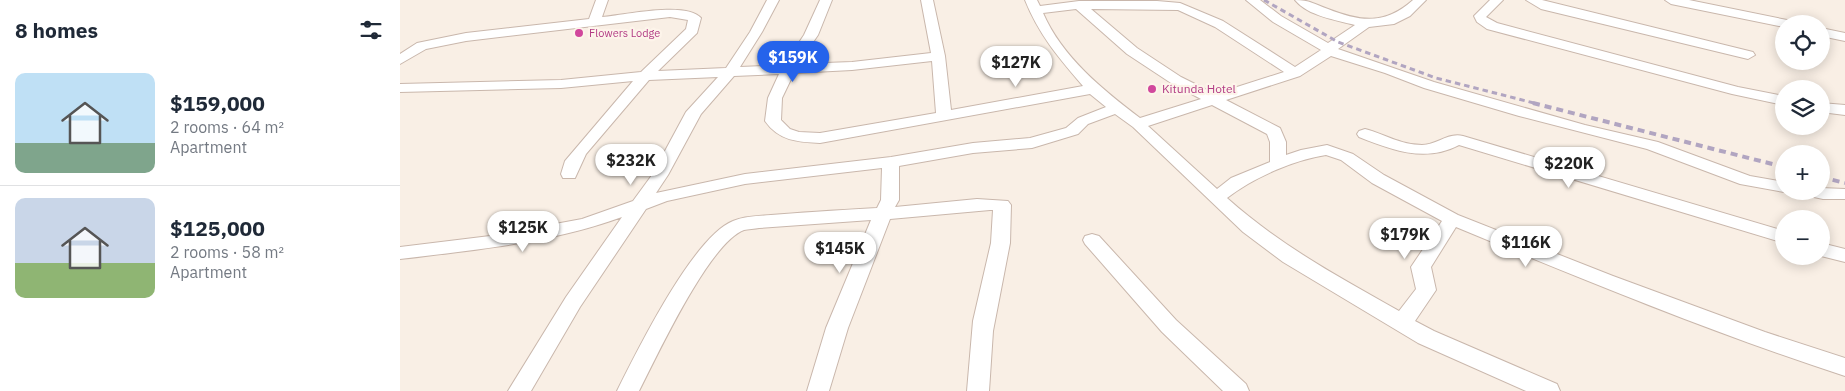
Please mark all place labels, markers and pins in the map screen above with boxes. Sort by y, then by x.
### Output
place label: Flowers Lodge [589,26,660,40]
marker: Flowers Lodge [573,27,585,39]
pin: $159K [758,41,828,83]
pin: $127K [981,46,1051,88]
place label: Kitunda Hotel [1162,81,1236,96]
marker: Kitunda Hotel [1146,83,1158,95]
pin: $232K [596,144,666,186]
pin: $220K [1534,146,1604,189]
pin: $125K [488,210,558,253]
pin: $179K [1370,218,1440,260]
pin: $116K [1491,226,1561,268]
pin: $145K [805,232,875,274]

